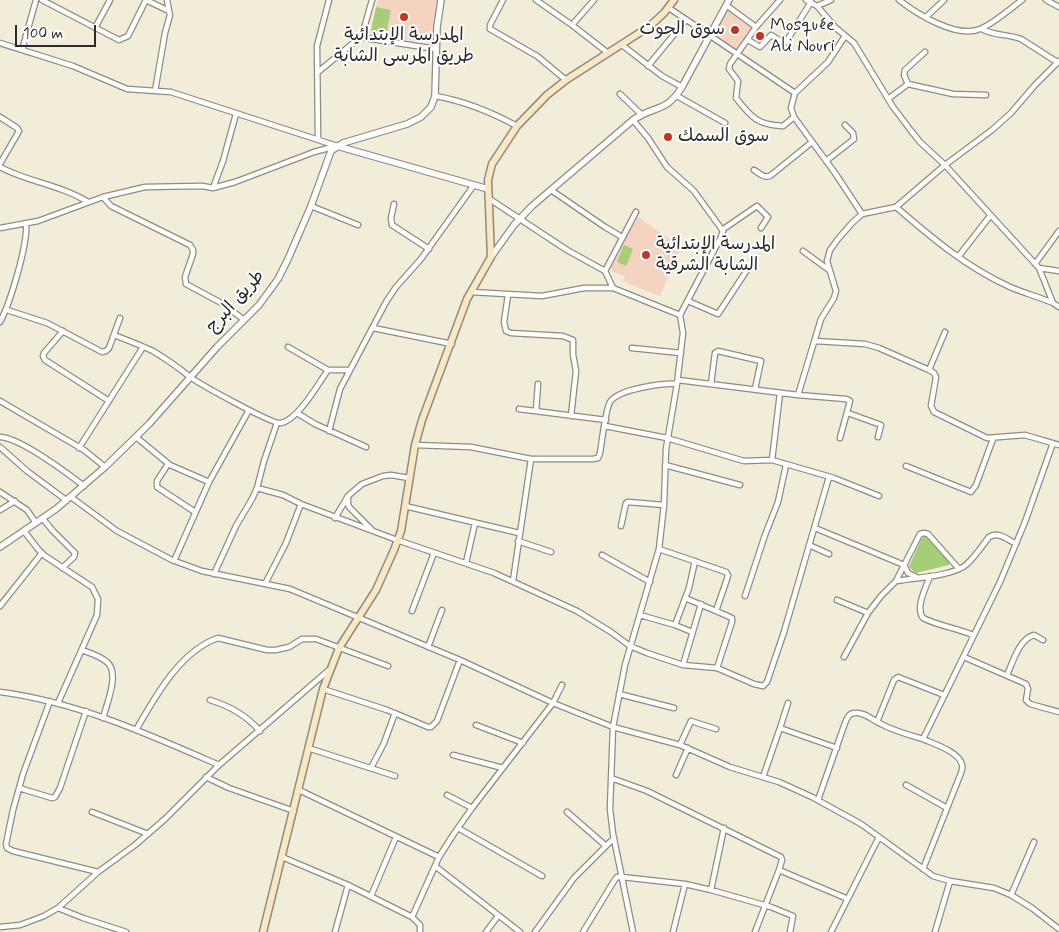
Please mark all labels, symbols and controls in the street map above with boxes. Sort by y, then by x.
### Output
marker: المدرسة الإبتدائية طريق المرسى الشابة [398,11,410,23]
scale bar [18,15,99,47]
place label: Mosquée Ali Nouri [770,15,835,58]
place label: سوق الحوت [640,19,725,41]
text: 100 m [23,24,63,44]
marker: سوق الحوت [729,24,741,36]
place label: المدرسة الإبتدائية طريق المرسى الشابة [334,25,474,68]
marker: Mosquée Ali Nouri [754,30,766,42]
place label: سوق السمك [678,126,769,148]
marker: سوق السمك [662,131,674,143]
place label: المدرسة الإبتدائية الشابة الشرقية [656,234,775,276]
marker: المدرسة الإبتدائية الشابة الشرقية [640,249,652,261]
street label: طريق البرج [202,266,270,338]

